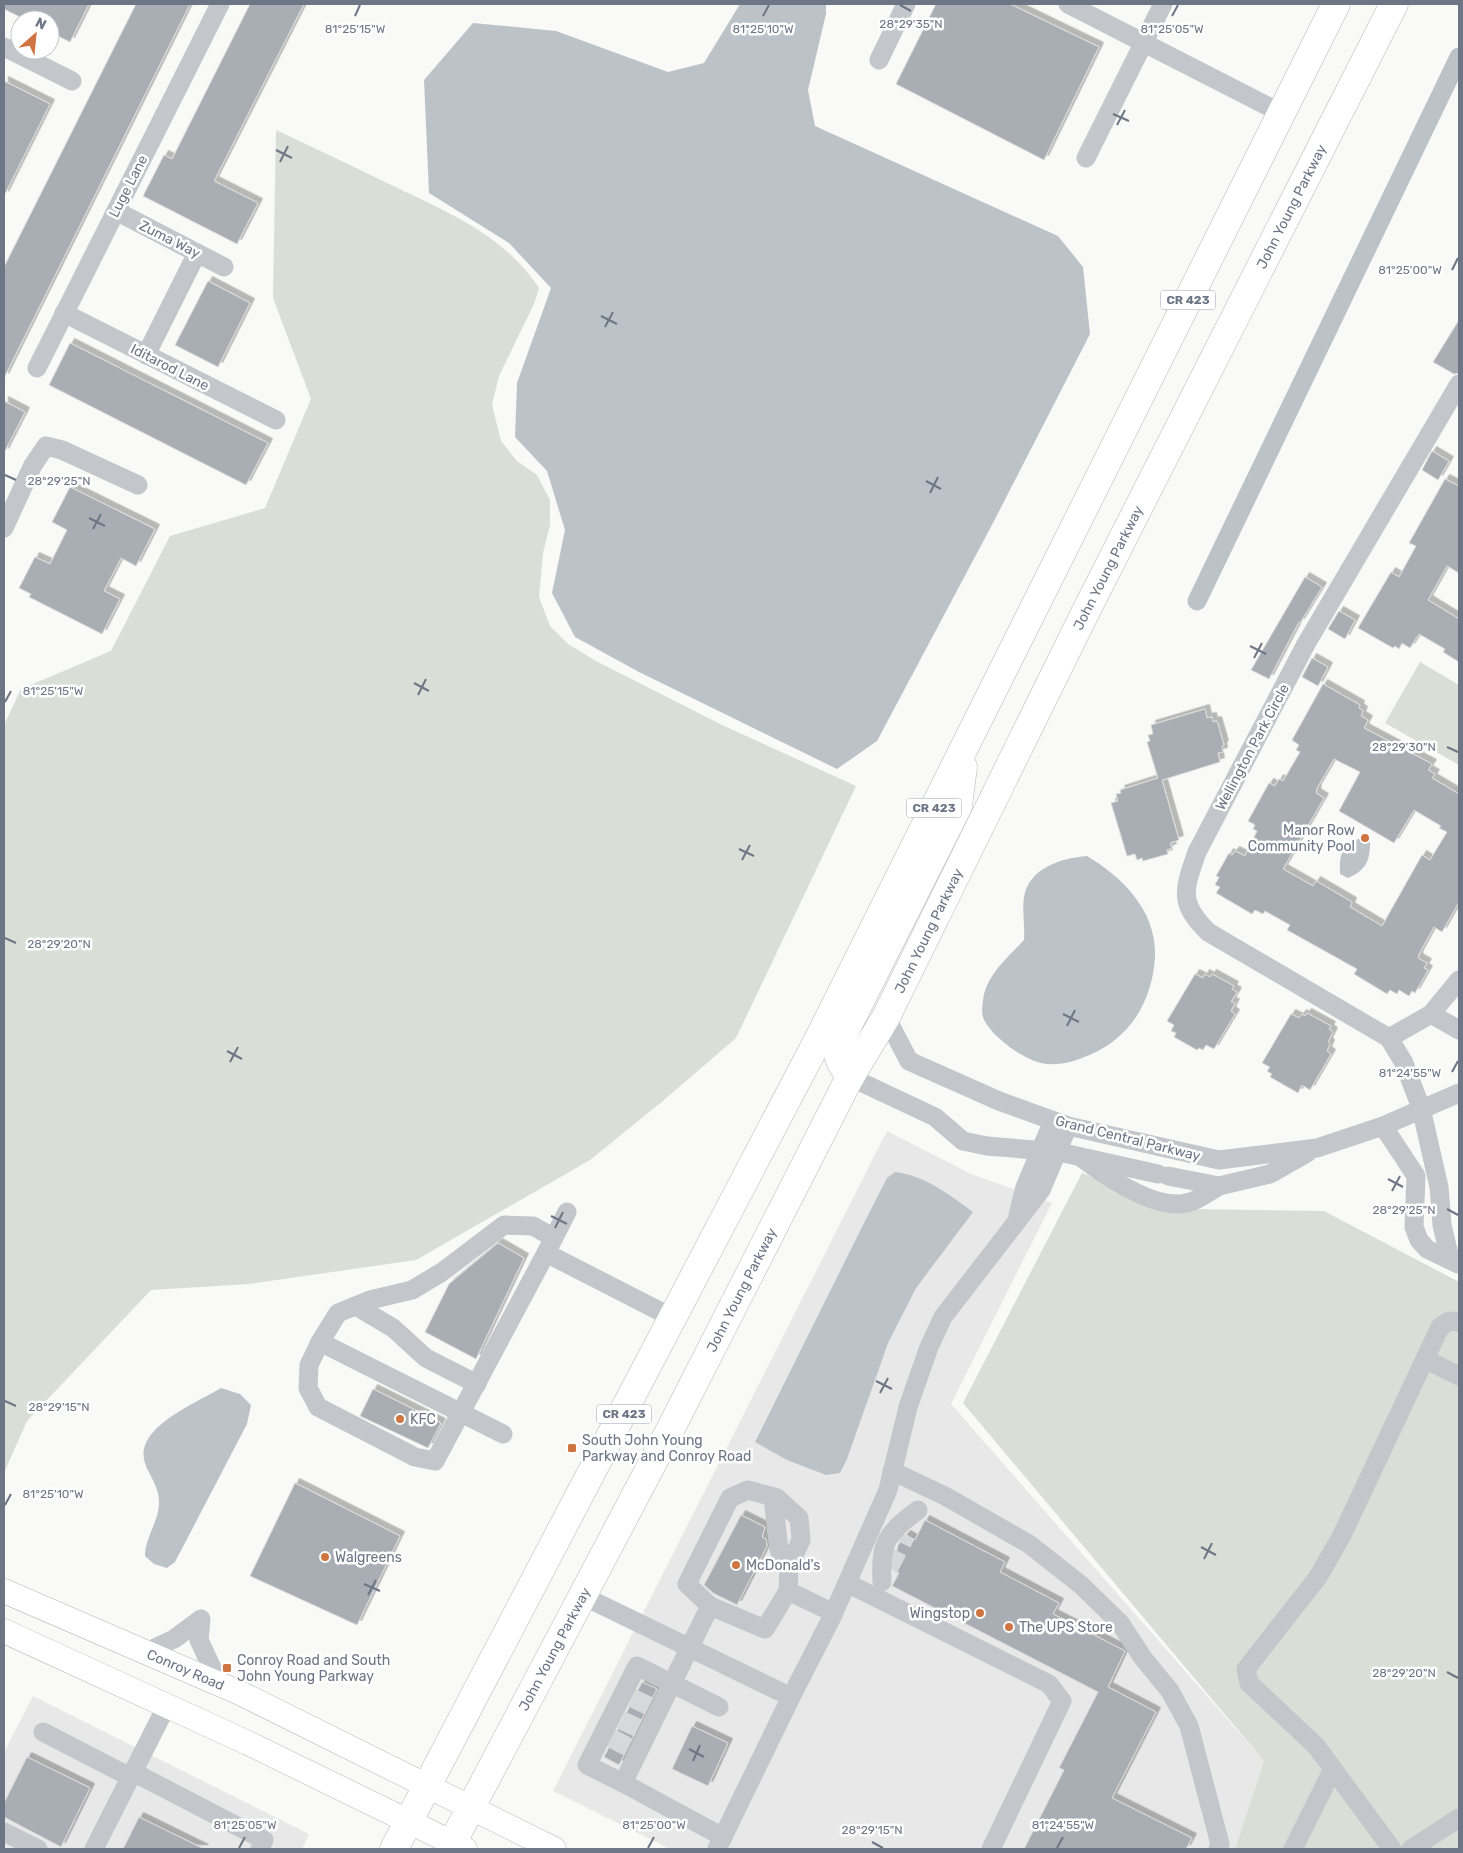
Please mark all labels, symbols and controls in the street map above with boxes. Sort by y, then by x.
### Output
north arrow [10,10,60,60]
text: N [32,14,49,34]
text: 28°29'35"N [879,17,943,31]
text: 81°25'15"W [325,22,386,36]
text: 81°25'10"W [732,22,794,36]
text: 81°25'05"W [1140,22,1204,36]
street label: John Young Parkway [1253,142,1330,272]
street label: Luge Lane [106,152,151,220]
street label: Zuma Way [136,217,203,262]
text: 81°25'00"W [1378,263,1442,277]
road number: CR 423 [1160,290,1216,310]
street label: Iditarod Lane [128,340,212,395]
text: 28°29'25"N [27,474,91,488]
street label: John Young Parkway [1070,503,1147,633]
street label: Wellington Park Circle [1212,681,1293,813]
text: 81°25'15"W [23,684,84,698]
text: 28°29'30"N [1372,740,1436,754]
road number: CR 423 [906,798,962,818]
place label: Manor Row Community Pool [1248,822,1355,855]
marker: Manor Row Community Pool [1359,832,1371,844]
street label: John Young Parkway [891,866,967,996]
text: 28°29'20"N [27,937,91,951]
text: 81°24'55"W [1379,1066,1442,1080]
street label: Grand Central Parkway [1054,1112,1202,1165]
text: 28°29'25"N [1372,1203,1436,1217]
street label: John Young Parkway [703,1225,781,1355]
text: 28°29'15"N [28,1400,90,1414]
road number: CR 423 [596,1405,652,1424]
place label: KFC [410,1411,436,1428]
marker: KFC [394,1413,406,1425]
place label: South John Young Parkway and Conroy Road [582,1432,751,1465]
marker: South John Young Parkway and Conroy Road [566,1442,578,1454]
text: 81°25'10"W [22,1487,84,1501]
place label: Walgreens [335,1549,402,1566]
marker: Walgreens [319,1551,331,1563]
place label: McDonald's [746,1557,820,1574]
marker: McDonald's [730,1559,742,1571]
street label: John Young Parkway [515,1584,594,1714]
place label: Wingstop [910,1605,970,1622]
marker: Wingstop [974,1607,986,1619]
place label: The UPS Store [1019,1619,1113,1636]
marker: The UPS Store [1003,1621,1015,1633]
street label: Conroy Road [144,1646,227,1694]
place label: Conroy Road and South John Young Parkway [237,1652,390,1685]
marker: Conroy Road and South John Young Parkway [221,1662,233,1674]
text: 28°29'20"N [1372,1666,1436,1680]
text: 81°25'05"W [213,1818,277,1832]
text: 81°25'00"W [622,1818,686,1832]
text: 81°24'55"W [1032,1818,1095,1832]
text: 28°29'15"N [841,1823,903,1837]

